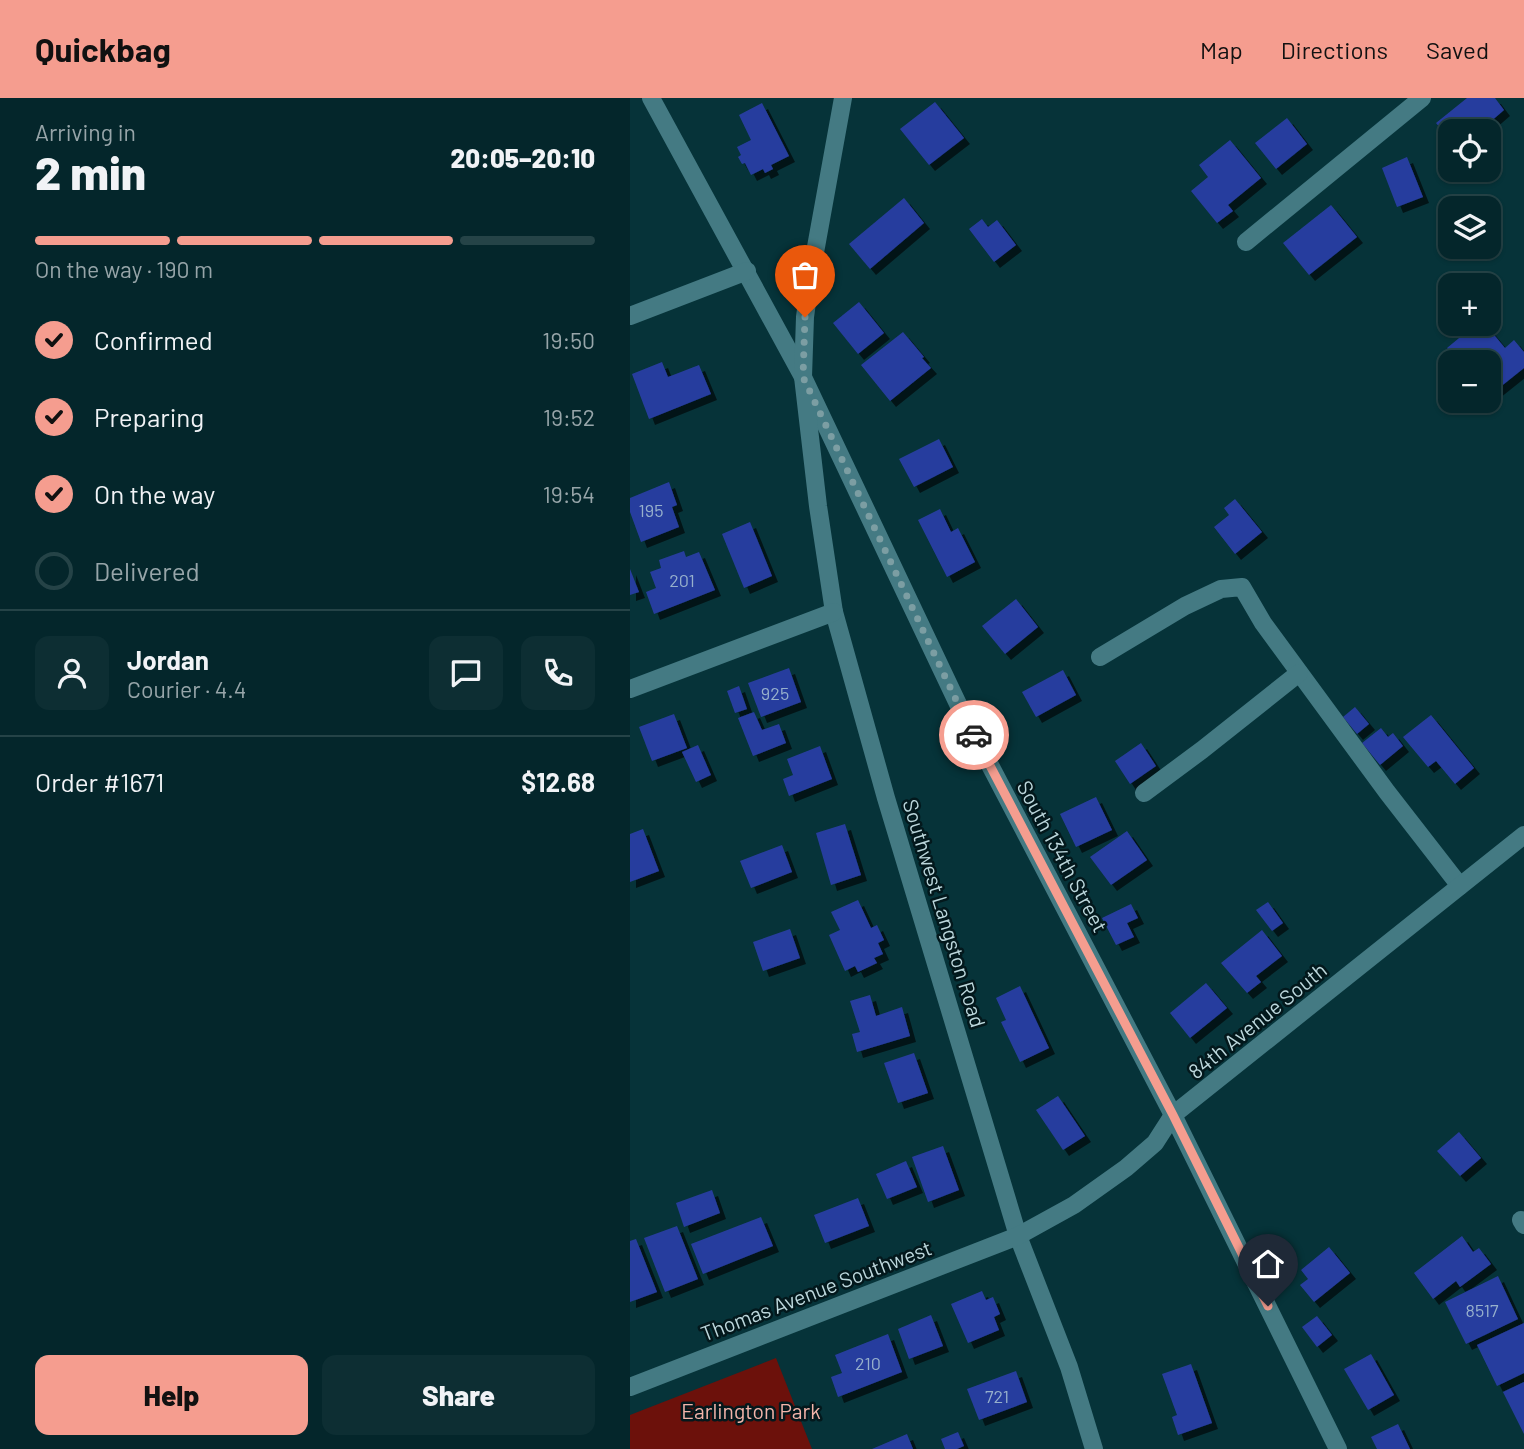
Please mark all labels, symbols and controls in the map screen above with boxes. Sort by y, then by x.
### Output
text: Quickbag [35,29,171,69]
text: Map [1200,35,1243,64]
text: Directions [1281,35,1388,64]
text: Saved [1426,35,1489,64]
text: Arriving in [35,118,136,146]
map controls [1438,119,1501,413]
button: locate [1438,119,1501,182]
text: 20:05–20:10 [451,142,595,173]
text: 2 min [35,144,146,199]
button: layers [1438,196,1501,259]
pin [775,245,835,317]
text: On the way · 190 m [35,255,213,283]
icon: bag [786,256,824,294]
button: + [1438,273,1501,336]
icon: check [35,321,73,359]
text: Confirmed [94,324,213,355]
text: 19:50 [542,326,595,354]
button: − [1438,350,1501,413]
icon: check [35,398,73,436]
text: Preparing [94,401,204,432]
text: 19:52 [543,403,595,431]
icon: check [35,475,73,513]
text: On the way [94,478,215,509]
text: 19:54 [543,480,595,508]
house number: 195 [639,499,663,521]
text: Delivered [94,555,200,586]
house number: 201 [669,569,695,591]
button: person [35,636,109,710]
button: chat [429,636,503,710]
button: phone [521,636,595,710]
text: Jordan [127,644,209,675]
text: Courier · 4.4 [127,675,246,703]
house number: 925 [761,682,789,704]
courier [939,700,1009,770]
icon: car [955,716,993,754]
text: Order #1671 [35,766,164,797]
text: $12.68 [521,766,595,797]
street label: South 134th Street [1012,776,1114,936]
street label: Southwest Langston Road [898,796,992,1030]
street label: 84th Avenue South [1183,957,1331,1083]
street label: Thomas Avenue Southwest [697,1234,935,1346]
pin [1238,1234,1298,1306]
icon: home [1249,1245,1287,1283]
house number: 8517 [1466,1299,1499,1321]
house number: 210 [855,1352,881,1374]
button: Help [35,1355,308,1435]
button: Share [322,1355,595,1435]
house number: 721 [985,1385,1009,1407]
park label: Earlington Park [681,1398,821,1423]

